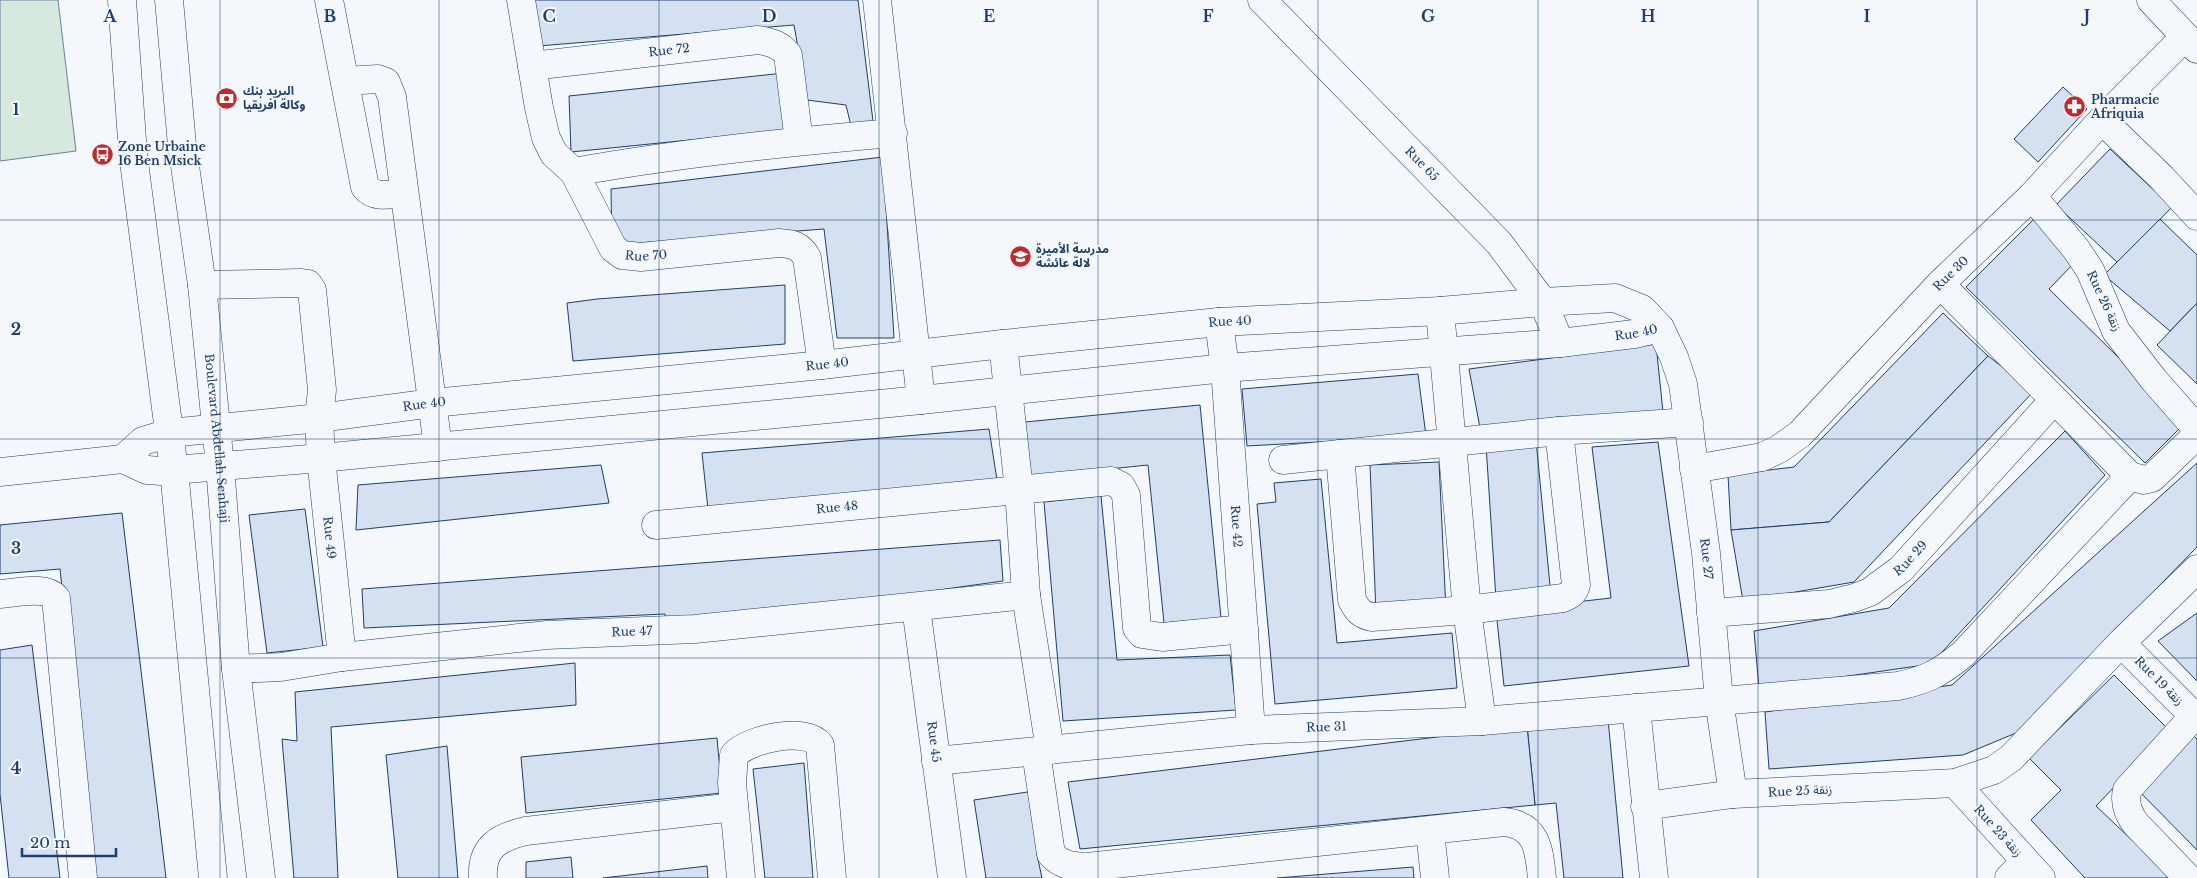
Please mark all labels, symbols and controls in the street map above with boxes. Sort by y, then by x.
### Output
text: A [103,6,118,26]
text: B [324,6,337,26]
text: C [542,6,556,26]
text: D [762,6,776,26]
text: E [983,6,995,26]
text: F [1202,6,1214,26]
text: G [1421,6,1435,26]
text: H [1640,6,1656,26]
text: I [1864,6,1871,26]
text: J [2081,6,2090,26]
street label: Rue 72 [648,40,690,60]
place label: البريد بنك وكالة افريقيا [243,83,305,112]
bank icon: البريد بنك وكالة افريقيا [215,86,239,110]
place label: Pharmacie Afriquia [2090,92,2159,121]
pharmacy icon: Pharmacie Afriquia [2063,95,2087,119]
text: 1 [13,99,20,119]
place label: Zone Urbaine 16 Ben Msick [118,139,206,168]
bus stop icon: Zone Urbaine 16 Ben Msick [90,142,114,166]
street label: Rue 65 [1402,143,1443,184]
place label: مدرسة الأميرة لالة عائشة [1036,241,1109,270]
school or university icon: مدرسة الأميرة لالة عائشة [1008,244,1032,268]
street label: Rue 70 [624,246,668,264]
street label: Rue 30 [1930,253,1972,294]
street label: Rue 26 زنقة [2084,268,2125,334]
street label: Rue 40 [1208,312,1252,330]
text: 2 [11,319,21,339]
street label: Rue 40 [1614,321,1659,343]
street label: Boulevard Abdellah Senhaji [202,353,232,524]
street label: Rue 40 [805,354,850,374]
street label: Rue 40 [402,394,447,414]
street label: Rue 48 [815,497,859,516]
street label: Rue 42 [1228,505,1246,548]
street label: Rue 49 [320,516,340,559]
street label: Rue 27 [1697,537,1716,581]
street label: Rue 29 [1890,537,1930,579]
text: 3 [11,538,21,558]
street label: Rue 47 [611,623,654,639]
street label: Rue 19 زنقة [2132,653,2187,708]
street label: Rue 31 [1306,718,1347,735]
street label: Rue 45 [924,720,945,764]
text: 4 [11,758,21,778]
street label: Rue 25 زنقة [1767,781,1833,800]
street label: Rue 23 زنقة [1971,801,2026,860]
scale bar [22,826,116,858]
text: 20 m [30,833,70,852]

